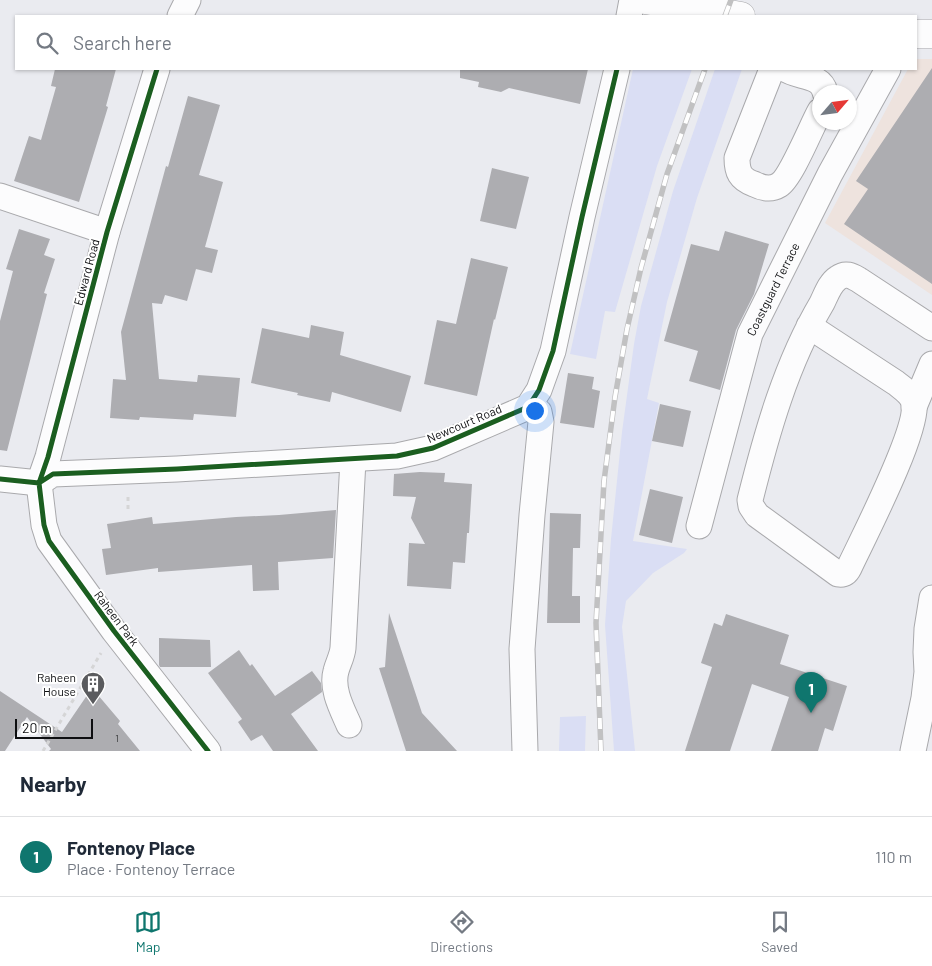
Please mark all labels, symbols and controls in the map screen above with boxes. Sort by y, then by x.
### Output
search box [15,15,917,70]
icon: search [33,29,61,57]
text: Search here [73,31,172,54]
north arrow [812,85,857,130]
street label: Edward Road [70,237,102,307]
street label: Coastguard Terrace [743,240,802,338]
your location [522,398,548,424]
street label: Newcourt Road [425,401,503,445]
street label: Raheen Park [92,588,142,648]
place label: Raheen House [37,670,76,698]
building icon: Raheen House [80,671,106,705]
pin: 1 [795,672,827,713]
scale bar [15,716,92,739]
text: 20 m [22,719,52,736]
house number: 1 [115,732,119,744]
text: Nearby [20,771,86,796]
text: Fontenoy Place [67,836,195,859]
text: 1 [33,847,39,866]
text: 110 m [875,847,912,866]
text: Place · Fontenoy Terrace [67,859,235,878]
tab: Map [134,908,162,955]
tab: Directions [430,908,493,955]
tab: Saved [761,908,798,955]

